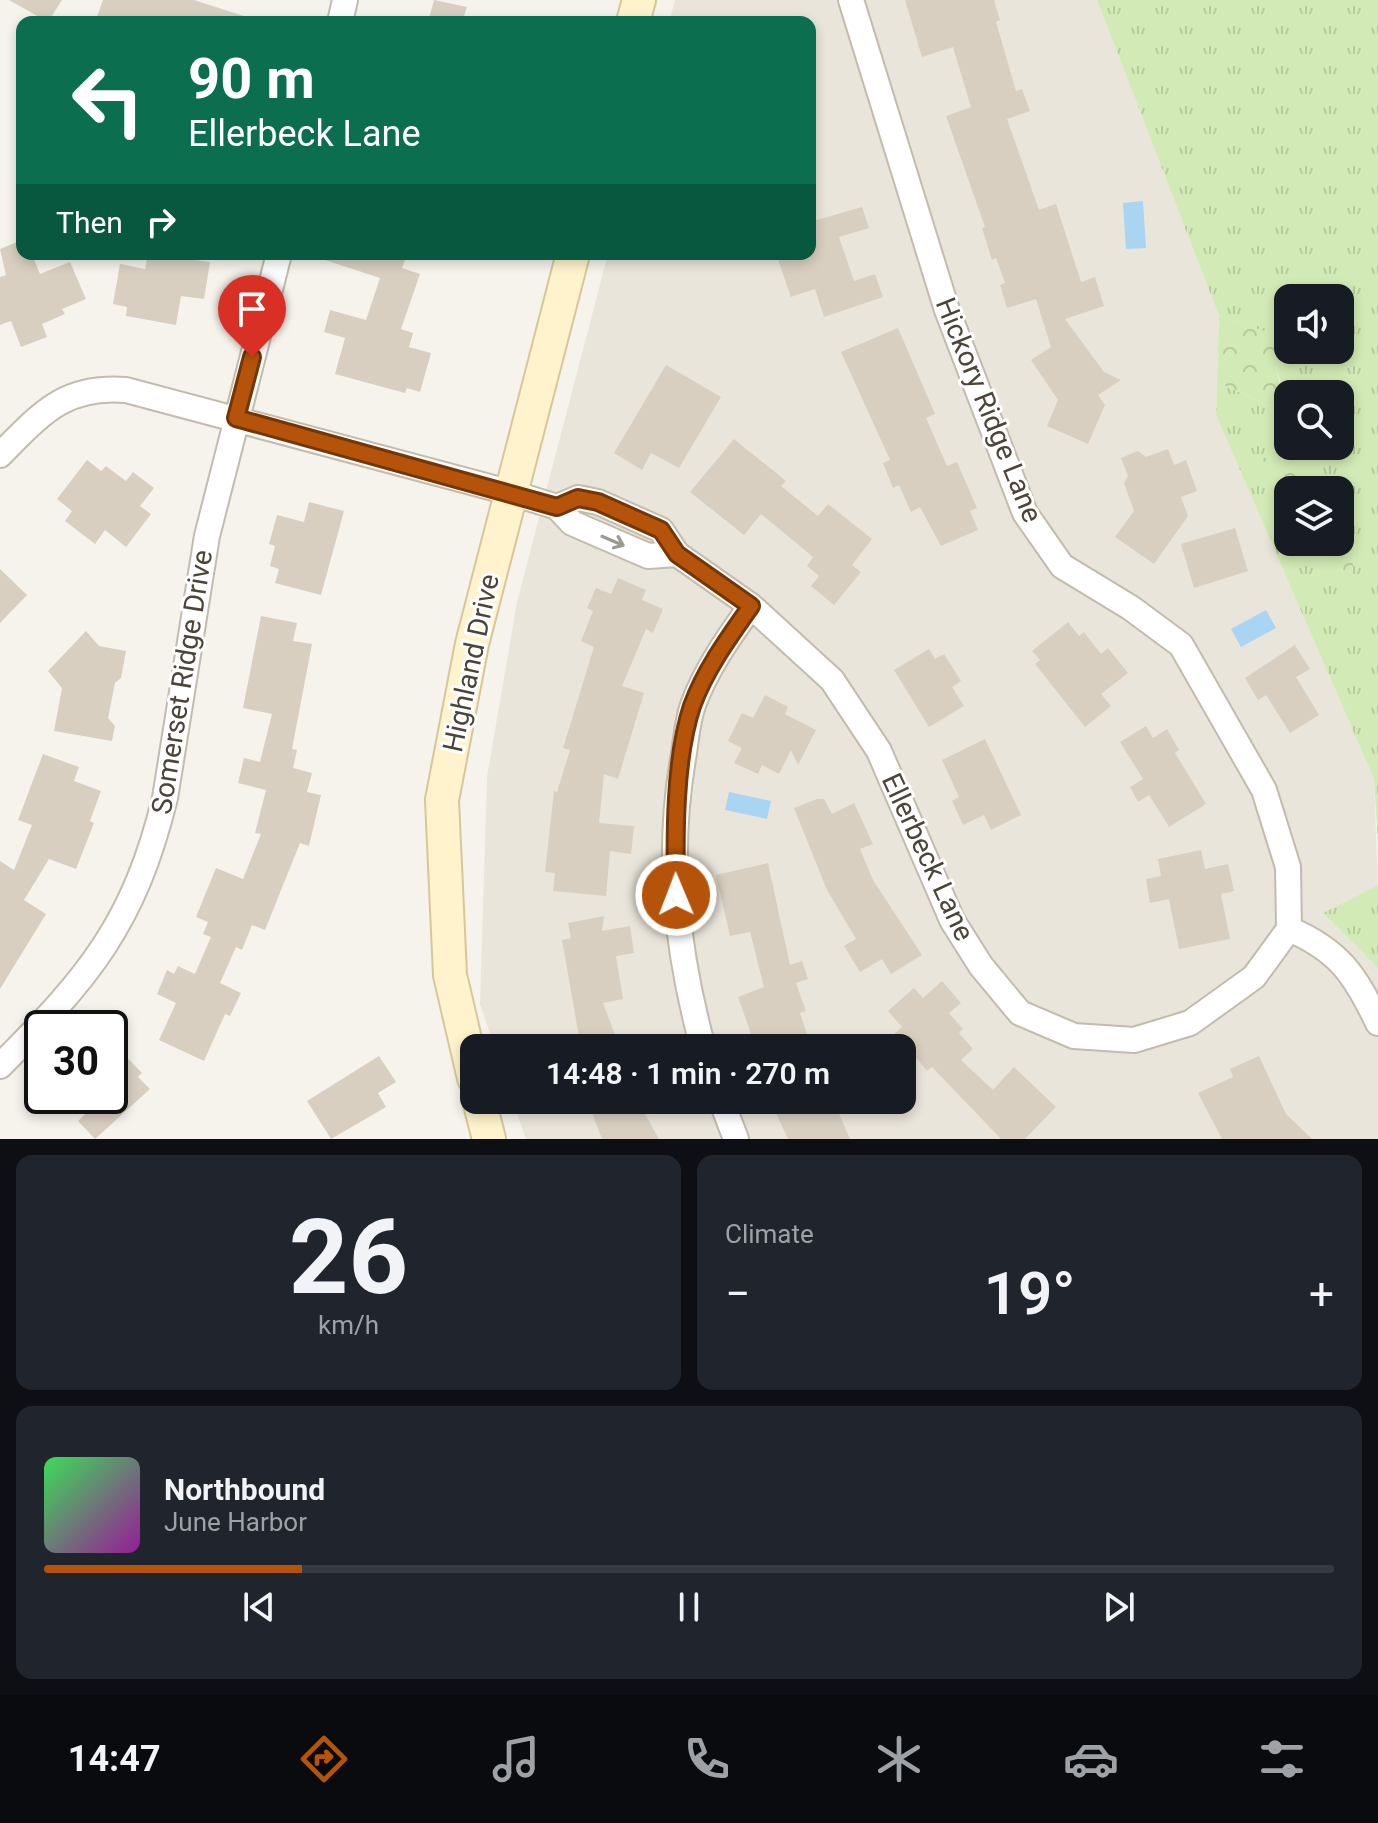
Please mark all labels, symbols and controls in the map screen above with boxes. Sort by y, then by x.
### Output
text: 90 m [188,46,315,112]
icon: left [56,48,160,152]
text: Ellerbeck Lane [188,113,421,155]
icon: right [139,200,183,244]
text: Then [56,205,123,240]
pin [218,275,286,357]
map controls [1274,284,1354,556]
button: sound [1274,284,1354,364]
icon: arrive [230,287,274,331]
street label: Hickory Ridge Lane [929,293,1049,527]
button: search [1274,380,1354,460]
button: layers [1274,476,1354,556]
one-way arrow [600,534,625,549]
street label: Somerset Ridge Drive [145,547,219,817]
street label: Highland Drive [436,571,506,755]
street label: Ellerbeck Lane [875,768,981,946]
position arrow [634,853,718,937]
speed limit sign: 30 [24,1010,128,1114]
text: 14:48 · 1 min · 270 m [546,1056,830,1091]
text: 26 [289,1197,408,1318]
text: Climate [725,1219,814,1249]
text: 19° [984,1258,1075,1329]
text: − [725,1268,750,1320]
text: + [1309,1268,1334,1320]
text: km/h [318,1310,379,1340]
text: Northbound [164,1472,325,1507]
text: June Harbor [164,1507,307,1537]
icon: previous [237,1585,281,1629]
icon: pause [667,1585,711,1629]
icon: next [1097,1585,1141,1629]
icon: directions [296,1731,352,1787]
icon: music [488,1731,544,1787]
icon: phone [679,1731,735,1787]
icon: climate [871,1731,927,1787]
icon: car [1063,1731,1119,1787]
icon: filters [1254,1731,1310,1787]
text: 14:47 [68,1738,161,1780]

